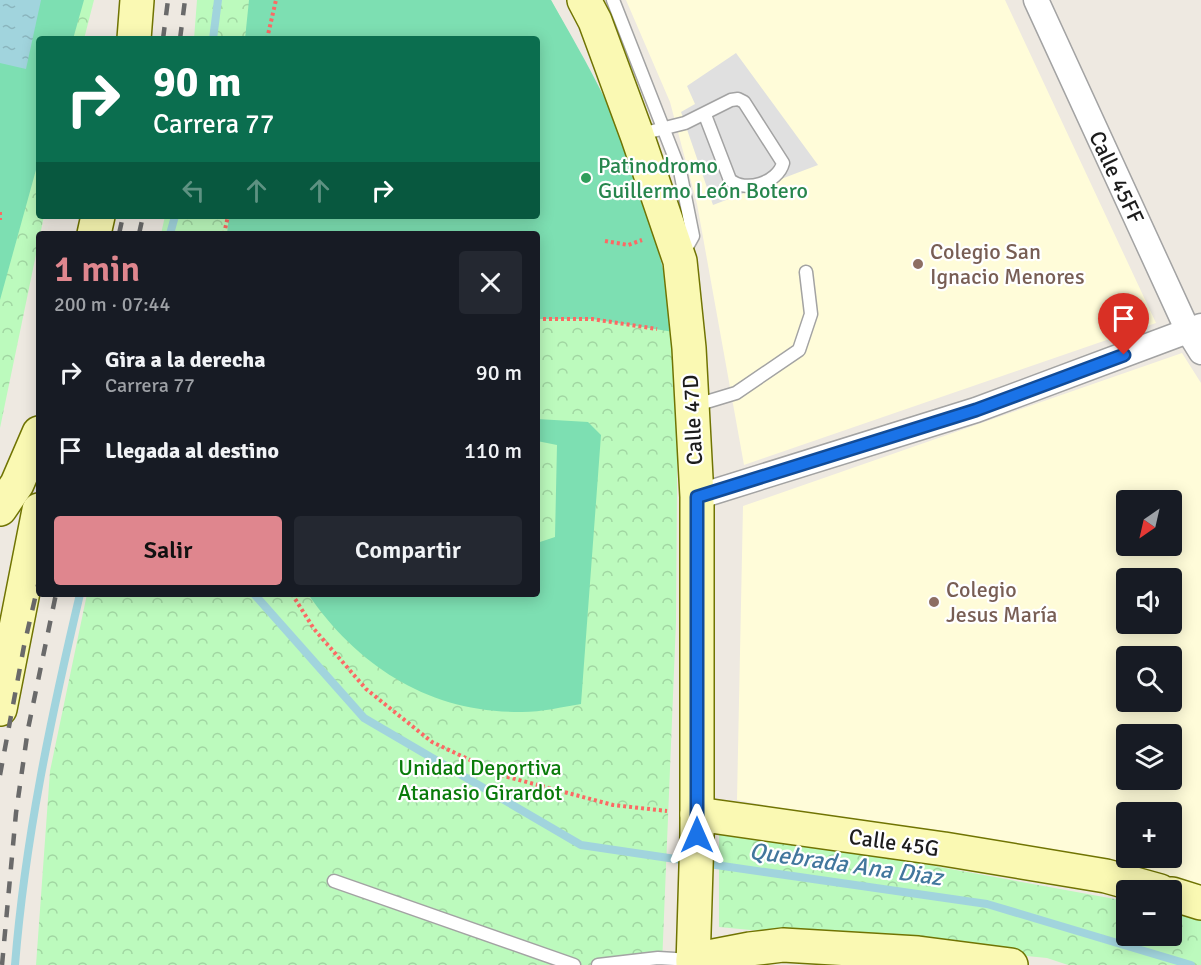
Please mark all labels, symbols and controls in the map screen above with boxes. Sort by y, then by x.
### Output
text: 90 m [153,57,242,108]
icon: right [54,60,132,138]
text: Carrera 77 [153,108,274,141]
street label: Calle 45FF [1083,127,1150,228]
place label: Patinodromo Guillermo León Botero [598,152,808,204]
marker: Patinodromo Guillermo León Botero [579,171,593,185]
icon: left [177,174,210,207]
icon: ahead [240,174,273,207]
icon: ahead [303,174,336,207]
icon: right [366,174,399,207]
place label: Colegio San Ignacio Menores [930,238,1085,290]
text: 1 min [54,247,140,292]
button: close [459,251,522,314]
marker: Colegio San Ignacio Menores [911,257,925,271]
text: 200 m · 07:44 [54,292,170,317]
pin [1098,293,1149,355]
icon: arrive [1107,302,1140,335]
text: Gira a la derecha [105,346,266,373]
icon: right [54,356,87,389]
text: 90 m [476,359,522,386]
text: Carrera 77 [105,373,195,398]
street label: Calle 47D [677,374,708,466]
icon: arrive [54,434,87,467]
text: Llegada al destino [105,437,279,464]
text: 110 m [464,437,522,464]
north arrow [1116,490,1182,556]
map controls [1116,490,1182,946]
button: Salir [54,516,282,585]
button: Compartir [294,516,522,585]
button: sound [1116,568,1182,634]
place label: Colegio Jesus María [946,576,1058,628]
marker: Colegio Jesus María [927,595,941,609]
button: search [1116,646,1182,712]
button: layers [1116,724,1182,790]
park label: Unidad Deportiva Atanasio Girardot [398,754,563,806]
button: + [1116,802,1182,868]
position arrow [665,803,729,867]
street label: Calle 45G [847,823,941,862]
water label: Quebrada Ana Diaz [748,836,947,893]
button: − [1116,880,1182,946]

